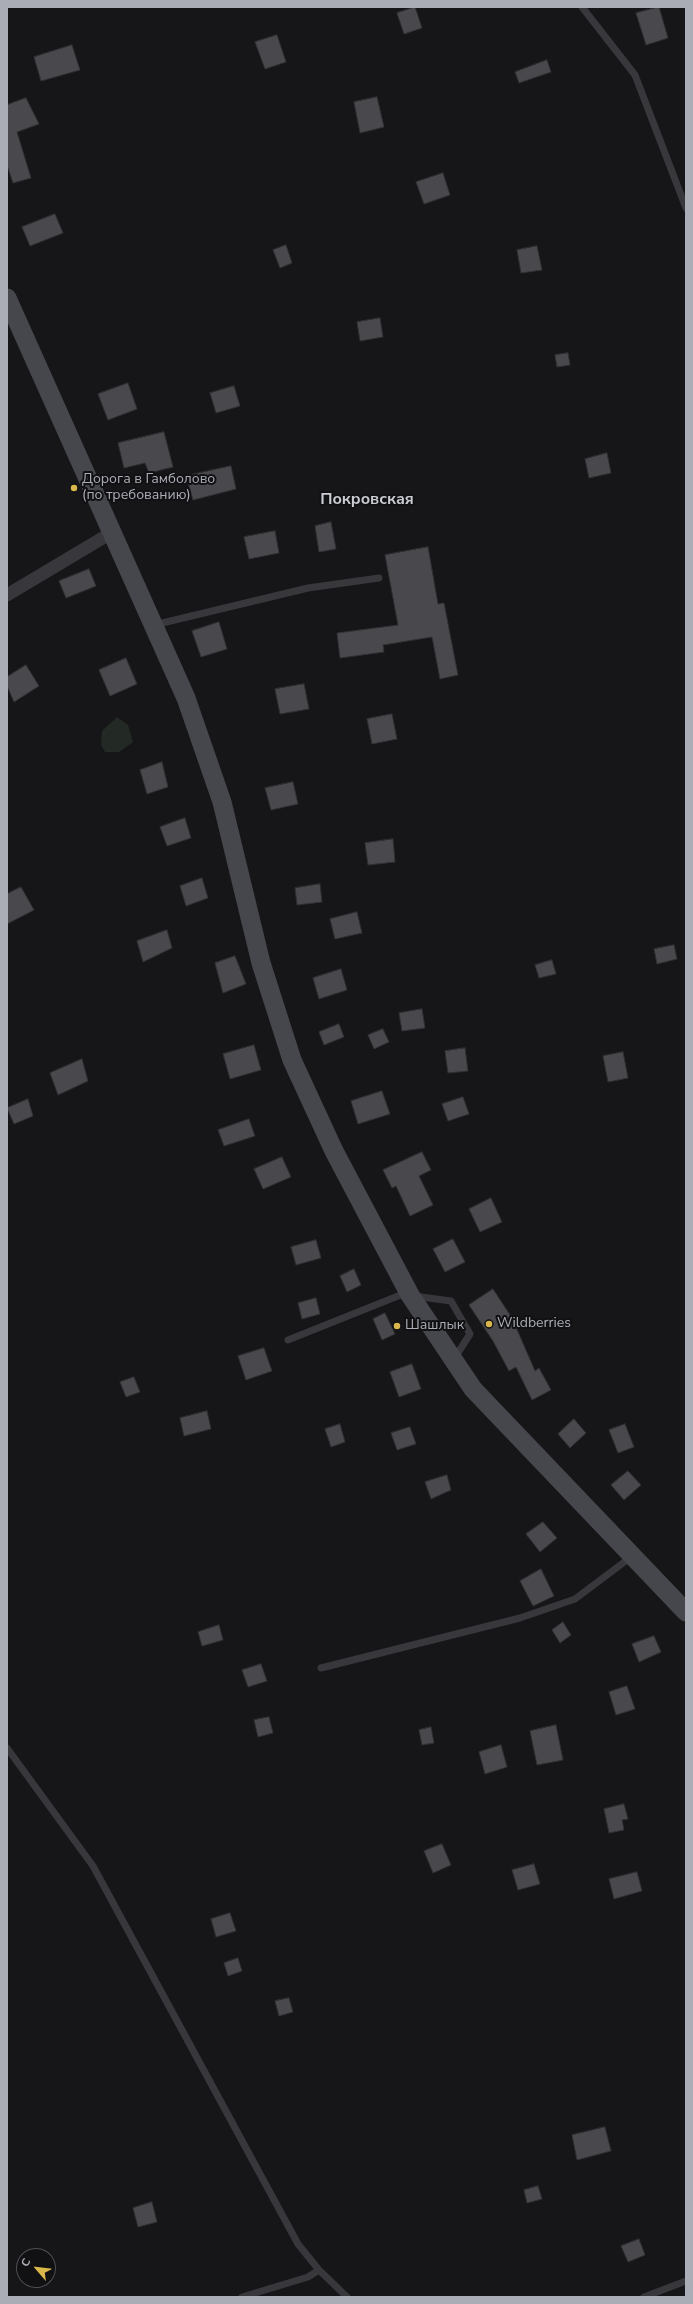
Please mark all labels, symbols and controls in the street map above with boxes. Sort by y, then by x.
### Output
place label: Дорога в Гамболово (по требованию) [82,472,215,504]
marker: Дорога в Гамболово (по требованию) [69,483,79,493]
district label: Покровская [320,490,414,510]
place label: Wildberries [497,1316,571,1332]
place label: Шашлык [405,1318,464,1334]
marker: Wildberries [484,1319,494,1329]
marker: Шашлык [392,1321,402,1331]
north arrow [16,2248,56,2288]
text: С [17,2256,34,2269]

